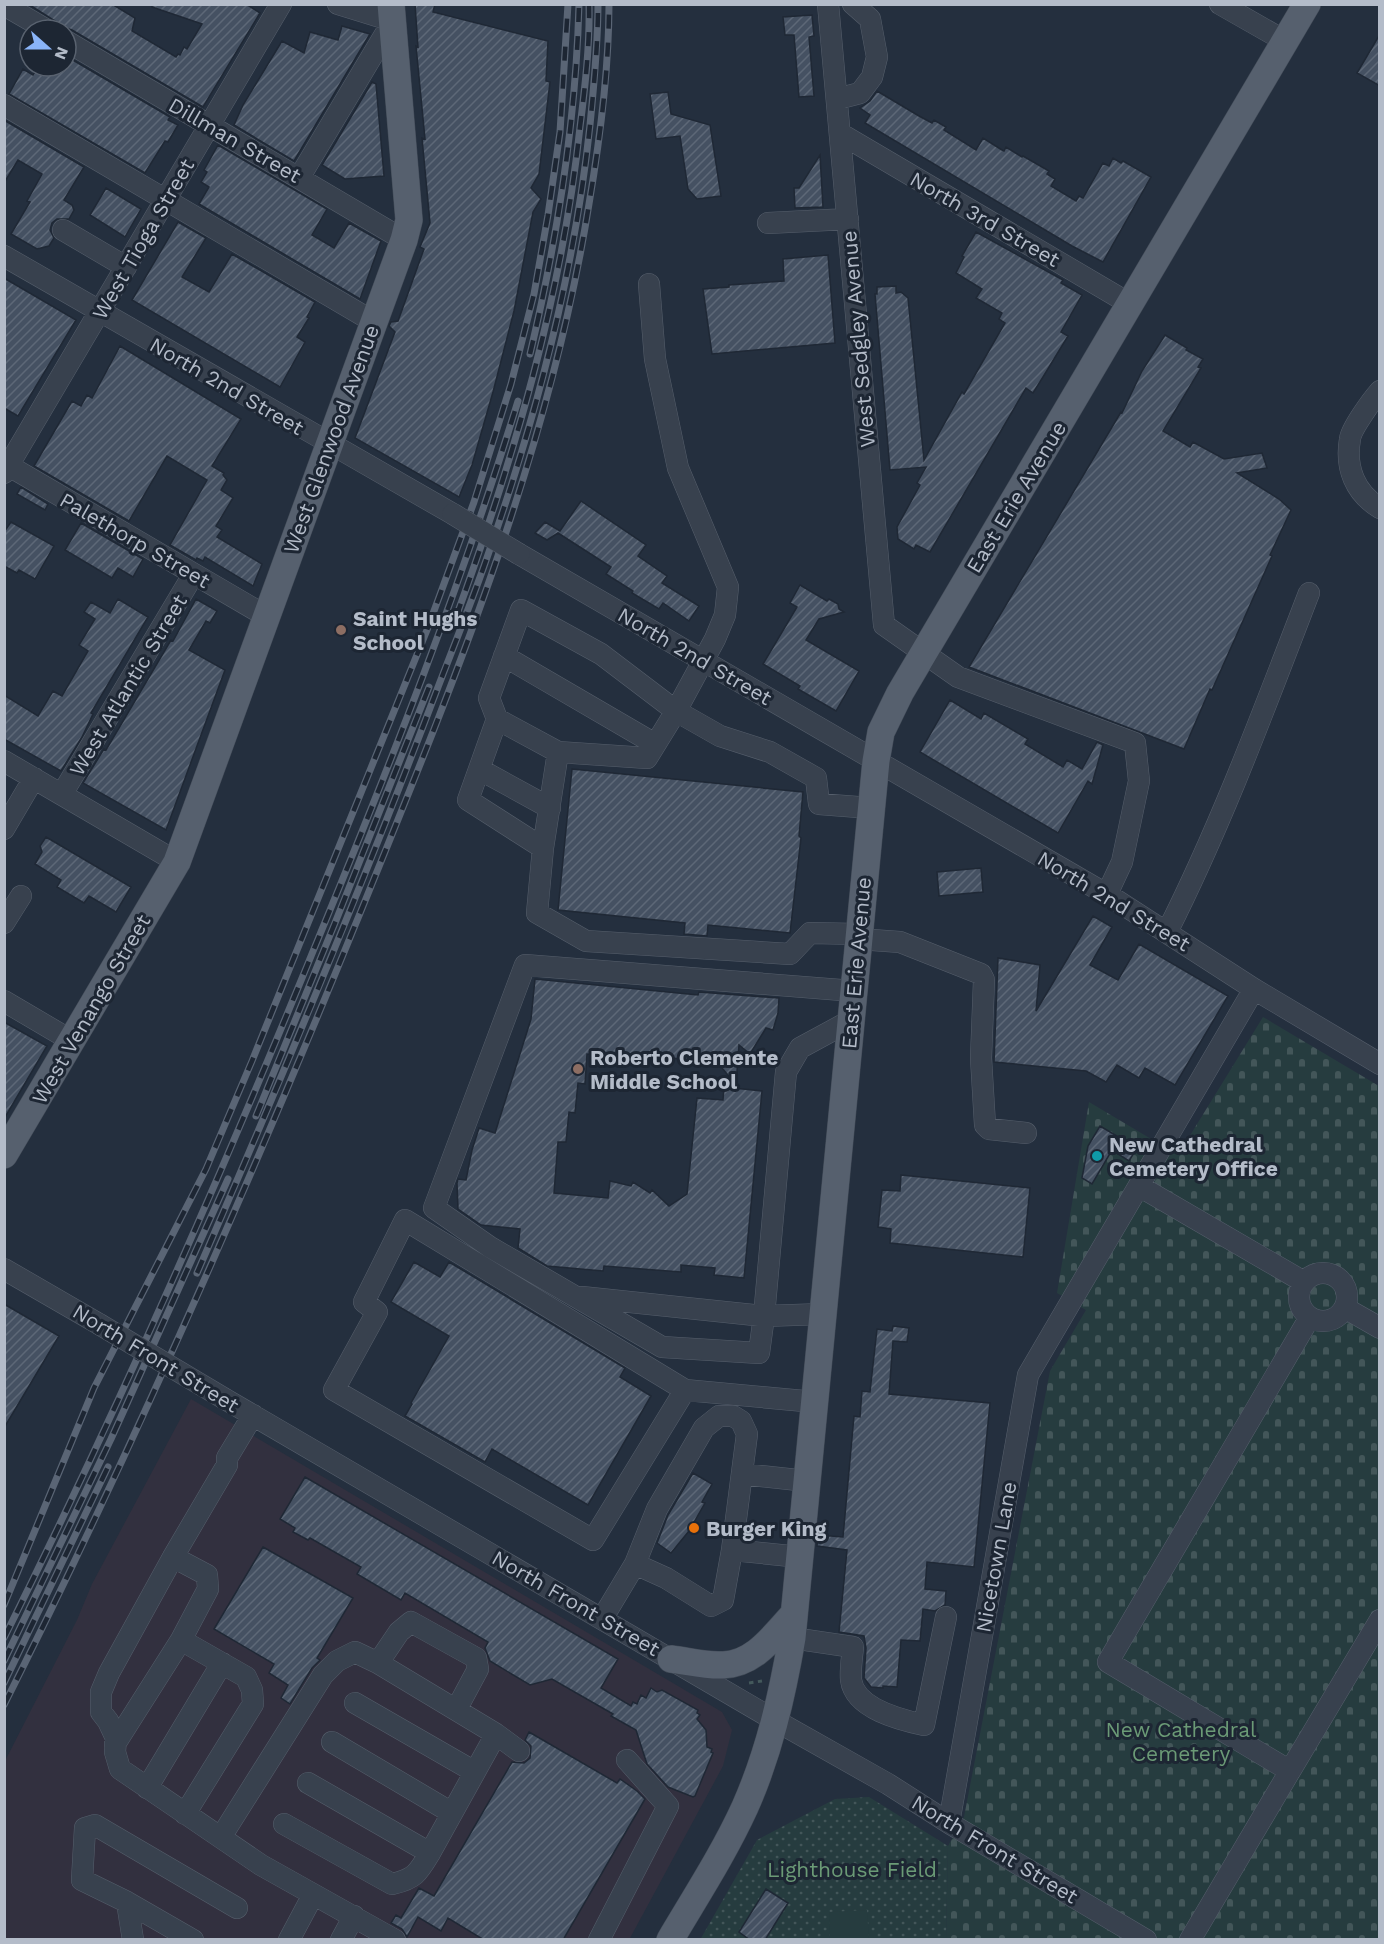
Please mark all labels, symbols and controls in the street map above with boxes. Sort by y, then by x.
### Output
north arrow [18,18,78,78]
text: N [51,44,73,62]
street label: Dillman Street [164,92,306,188]
street label: West Tioga Street [87,154,199,324]
street label: North 3rd Street [906,166,1064,272]
street label: West Sedgley Avenue [836,230,880,448]
street label: West Glenwood Avenue [278,321,384,557]
street label: North 2nd Street [146,332,309,440]
street label: East Erie Avenue [961,417,1071,577]
street label: Palethorp Street [55,487,215,593]
street label: West Atlantic Street [64,590,192,780]
street label: North 2nd Street [614,602,777,710]
place label: Saint Hughs School [353,606,477,655]
marker: Saint Hughs School [334,623,348,637]
street label: North 2nd Street [1033,846,1195,957]
street label: East Erie Avenue [836,876,876,1050]
street label: West Venango Street [27,910,156,1108]
place label: Roberto Clemente Middle School [590,1045,778,1094]
marker: Roberto Clemente Middle School [571,1062,585,1076]
place label: New Cathedral Cemetery Office [1109,1132,1278,1181]
marker: New Cathedral Cemetery Office [1090,1149,1104,1163]
street label: North Front Street [68,1298,244,1418]
street label: Nicetown Lane [970,1480,1022,1634]
place label: Burger King [706,1516,827,1541]
marker: Burger King [687,1521,701,1535]
street label: North Front Street [488,1545,664,1661]
park label: New Cathedral Cemetery [1106,1717,1257,1766]
street label: North Front Street [907,1789,1083,1909]
park label: Lighthouse Field [767,1857,937,1882]

